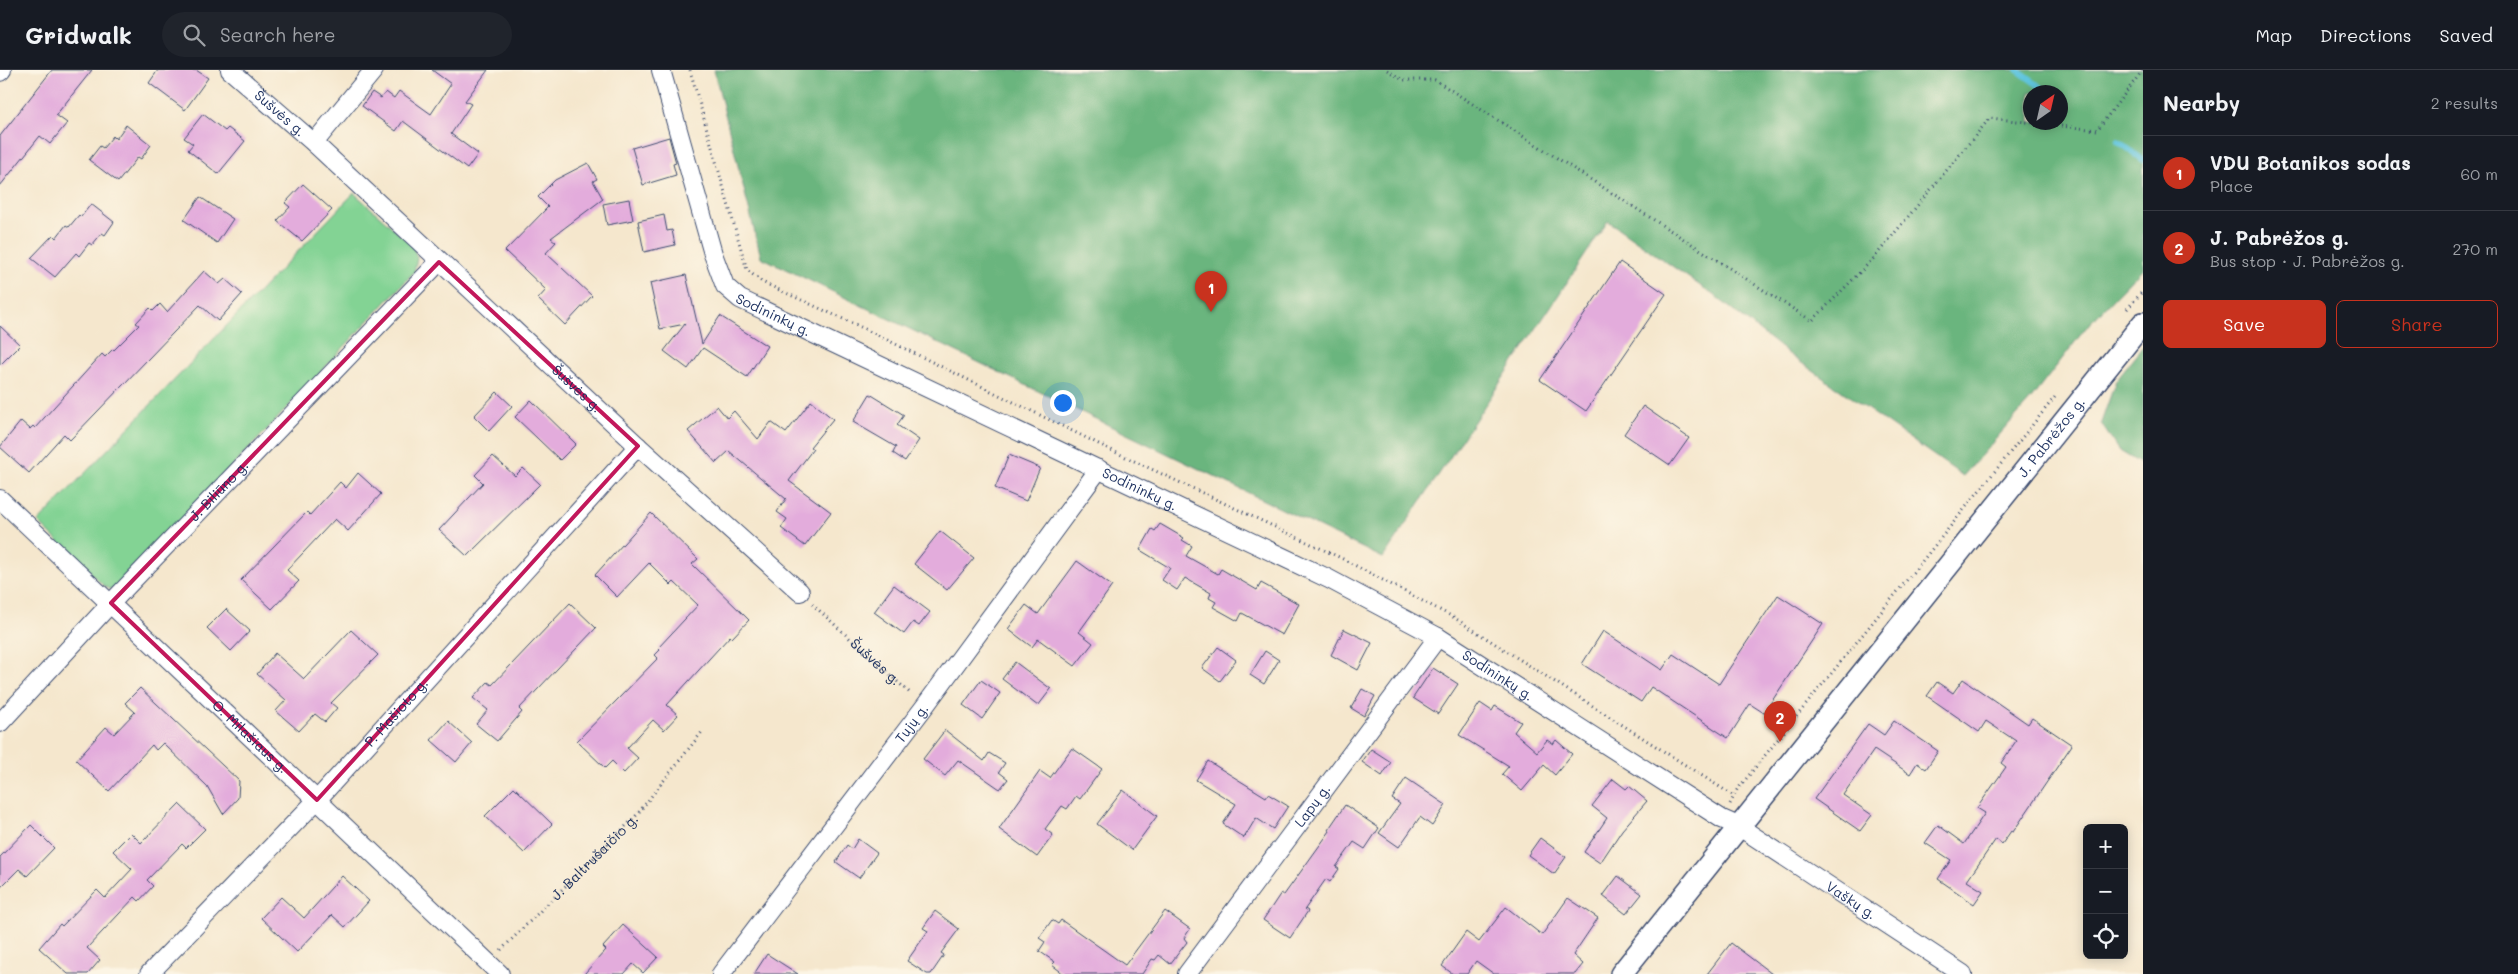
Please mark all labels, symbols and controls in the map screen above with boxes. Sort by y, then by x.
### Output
search box [162,12,512,57]
text: Gridwalk [25,19,132,50]
icon: search [180,21,208,49]
text: Search here [220,22,336,47]
text: Map [2255,23,2292,47]
text: Directions [2320,23,2412,47]
text: Saved [2440,23,2493,47]
street label: Šušvės g. [251,85,310,140]
north arrow [2023,85,2068,130]
text: Nearby [2163,89,2240,116]
text: 2 results [2431,92,2498,113]
text: VDU Botanikos sodas [2210,150,2411,175]
text: 1 [2175,163,2183,184]
text: 60 m [2461,163,2498,184]
text: Place [2210,175,2253,196]
text: J. Pabrėžos g. [2210,225,2349,250]
text: 2 [2175,238,2183,259]
text: 270 m [2452,238,2498,259]
text: Bus stop · J. Pabrėžos g. [2210,250,2405,271]
pin: 1 [1195,271,1227,312]
street label: Sodininkų g. [733,288,814,340]
button: Save [2163,300,2326,348]
button: Share [2336,300,2498,348]
street label: Šušvės g. [548,360,606,416]
your location [1050,390,1076,416]
street label: J. Pabrėžos g. [2013,393,2089,481]
street label: J. Biliūno g. [185,456,252,525]
street label: Sodininkų g. [1099,463,1181,515]
street label: Šušvės g. [847,634,905,689]
street label: Sodininkų g. [1459,645,1537,705]
street label: P. Mašioto g. [360,674,432,751]
street label: O. Milašiaus g. [208,695,293,777]
street label: Tujų g. [890,700,932,747]
pin: 2 [1764,701,1796,742]
street label: Lapų g. [1290,780,1334,831]
street label: J. Baltrušaičio g. [547,809,642,904]
map controls [2083,824,2128,959]
button: + [2083,824,2128,869]
button: − [2083,869,2128,914]
street label: Vaškų g. [1823,877,1880,923]
button: locate [2083,914,2128,959]

